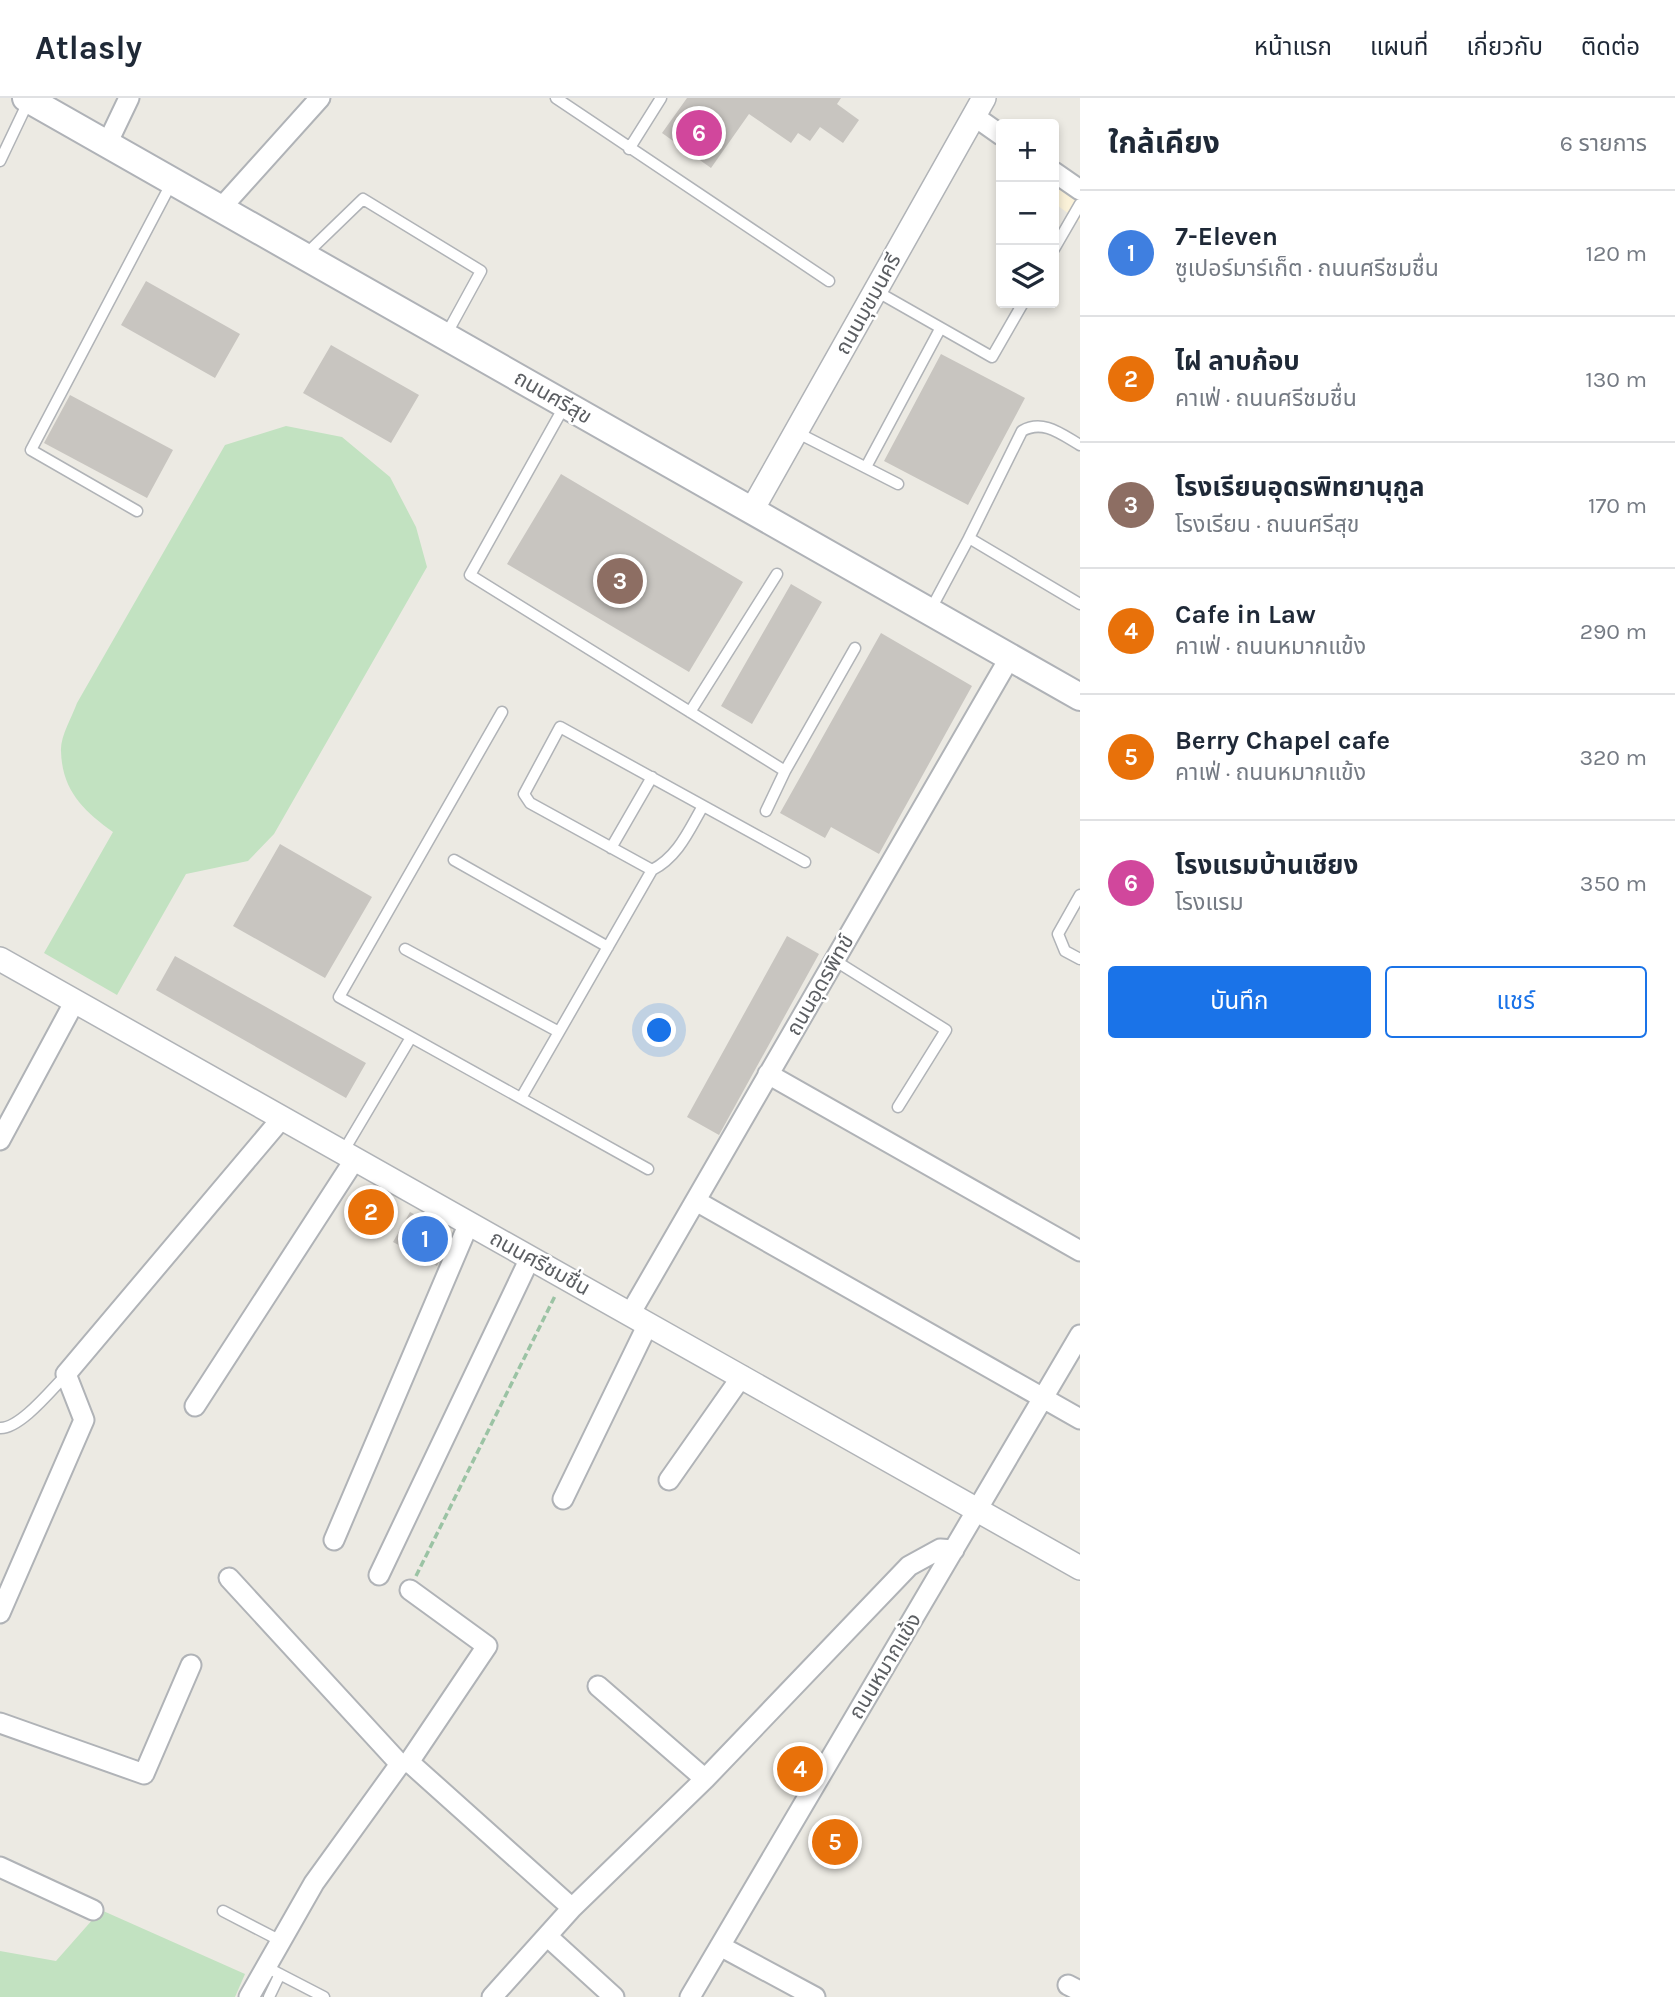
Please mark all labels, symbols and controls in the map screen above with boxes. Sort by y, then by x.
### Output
text: Atlasly [35,29,142,67]
text: หน้าแรก [1254,33,1332,61]
text: แผนที่ [1370,33,1428,61]
text: เกี่ยวกับ [1466,33,1543,61]
text: ติดต่อ [1581,33,1640,61]
pin: 6 [676,107,722,159]
map controls [996,119,1059,308]
button: + [996,119,1059,182]
text: ใกล้เคียง [1108,125,1220,161]
text: 6 รายการ [1560,130,1647,157]
button: − [996,182,1059,245]
text: 7-Eleven [1175,221,1278,252]
text: 1 [1127,240,1135,267]
text: 120 m [1585,240,1647,267]
button: layers [996,245,1059,308]
street label: ถนนมุขมนครี [830,249,906,359]
text: ซูเปอร์มาร์เก็ต · ถนนศรีชมชื่น [1175,255,1439,282]
text: ไฝ ลาบก้อบ [1175,346,1300,377]
street label: ถนนศรีสุข [510,365,596,430]
text: 2 [1124,366,1138,393]
text: 130 m [1585,366,1647,393]
text: คาเฟ่ · ถนนศรีชมชื่น [1175,385,1357,412]
text: โรงเรียนอุดรพิทยานุกูล [1175,472,1425,503]
text: 3 [1124,492,1138,519]
text: 170 m [1588,492,1647,519]
text: โรงเรียน · ถนนศรีสุข [1175,511,1359,538]
pin: 3 [597,555,643,607]
text: Cafe in Law [1175,599,1316,630]
text: 4 [1124,618,1138,645]
text: 290 m [1580,618,1647,645]
text: คาเฟ่ · ถนนหมากแข้ง [1175,633,1366,660]
text: Berry Chapel cafe [1175,725,1390,756]
text: 5 [1124,744,1138,771]
text: 320 m [1579,744,1647,771]
text: คาเฟ่ · ถนนหมากแข้ง [1175,759,1366,786]
text: โรงแรมบ้านเชียง [1175,850,1358,881]
text: 6 [1124,870,1138,897]
text: 350 m [1580,870,1647,897]
text: โรงแรม [1175,889,1244,916]
street label: ถนนอุดรพิทข์ [781,930,859,1040]
button: บันทึก [1108,966,1371,1038]
button: แชร์ [1385,966,1647,1038]
your location [642,1013,676,1047]
pin: 2 [348,1186,394,1238]
pin: 1 [402,1213,448,1265]
street label: ถนนศรีชมชื่น [486,1223,596,1300]
street label: ถนนหมากแข้ง [844,1609,926,1723]
pin: 4 [777,1743,823,1795]
pin: 5 [812,1816,858,1868]

